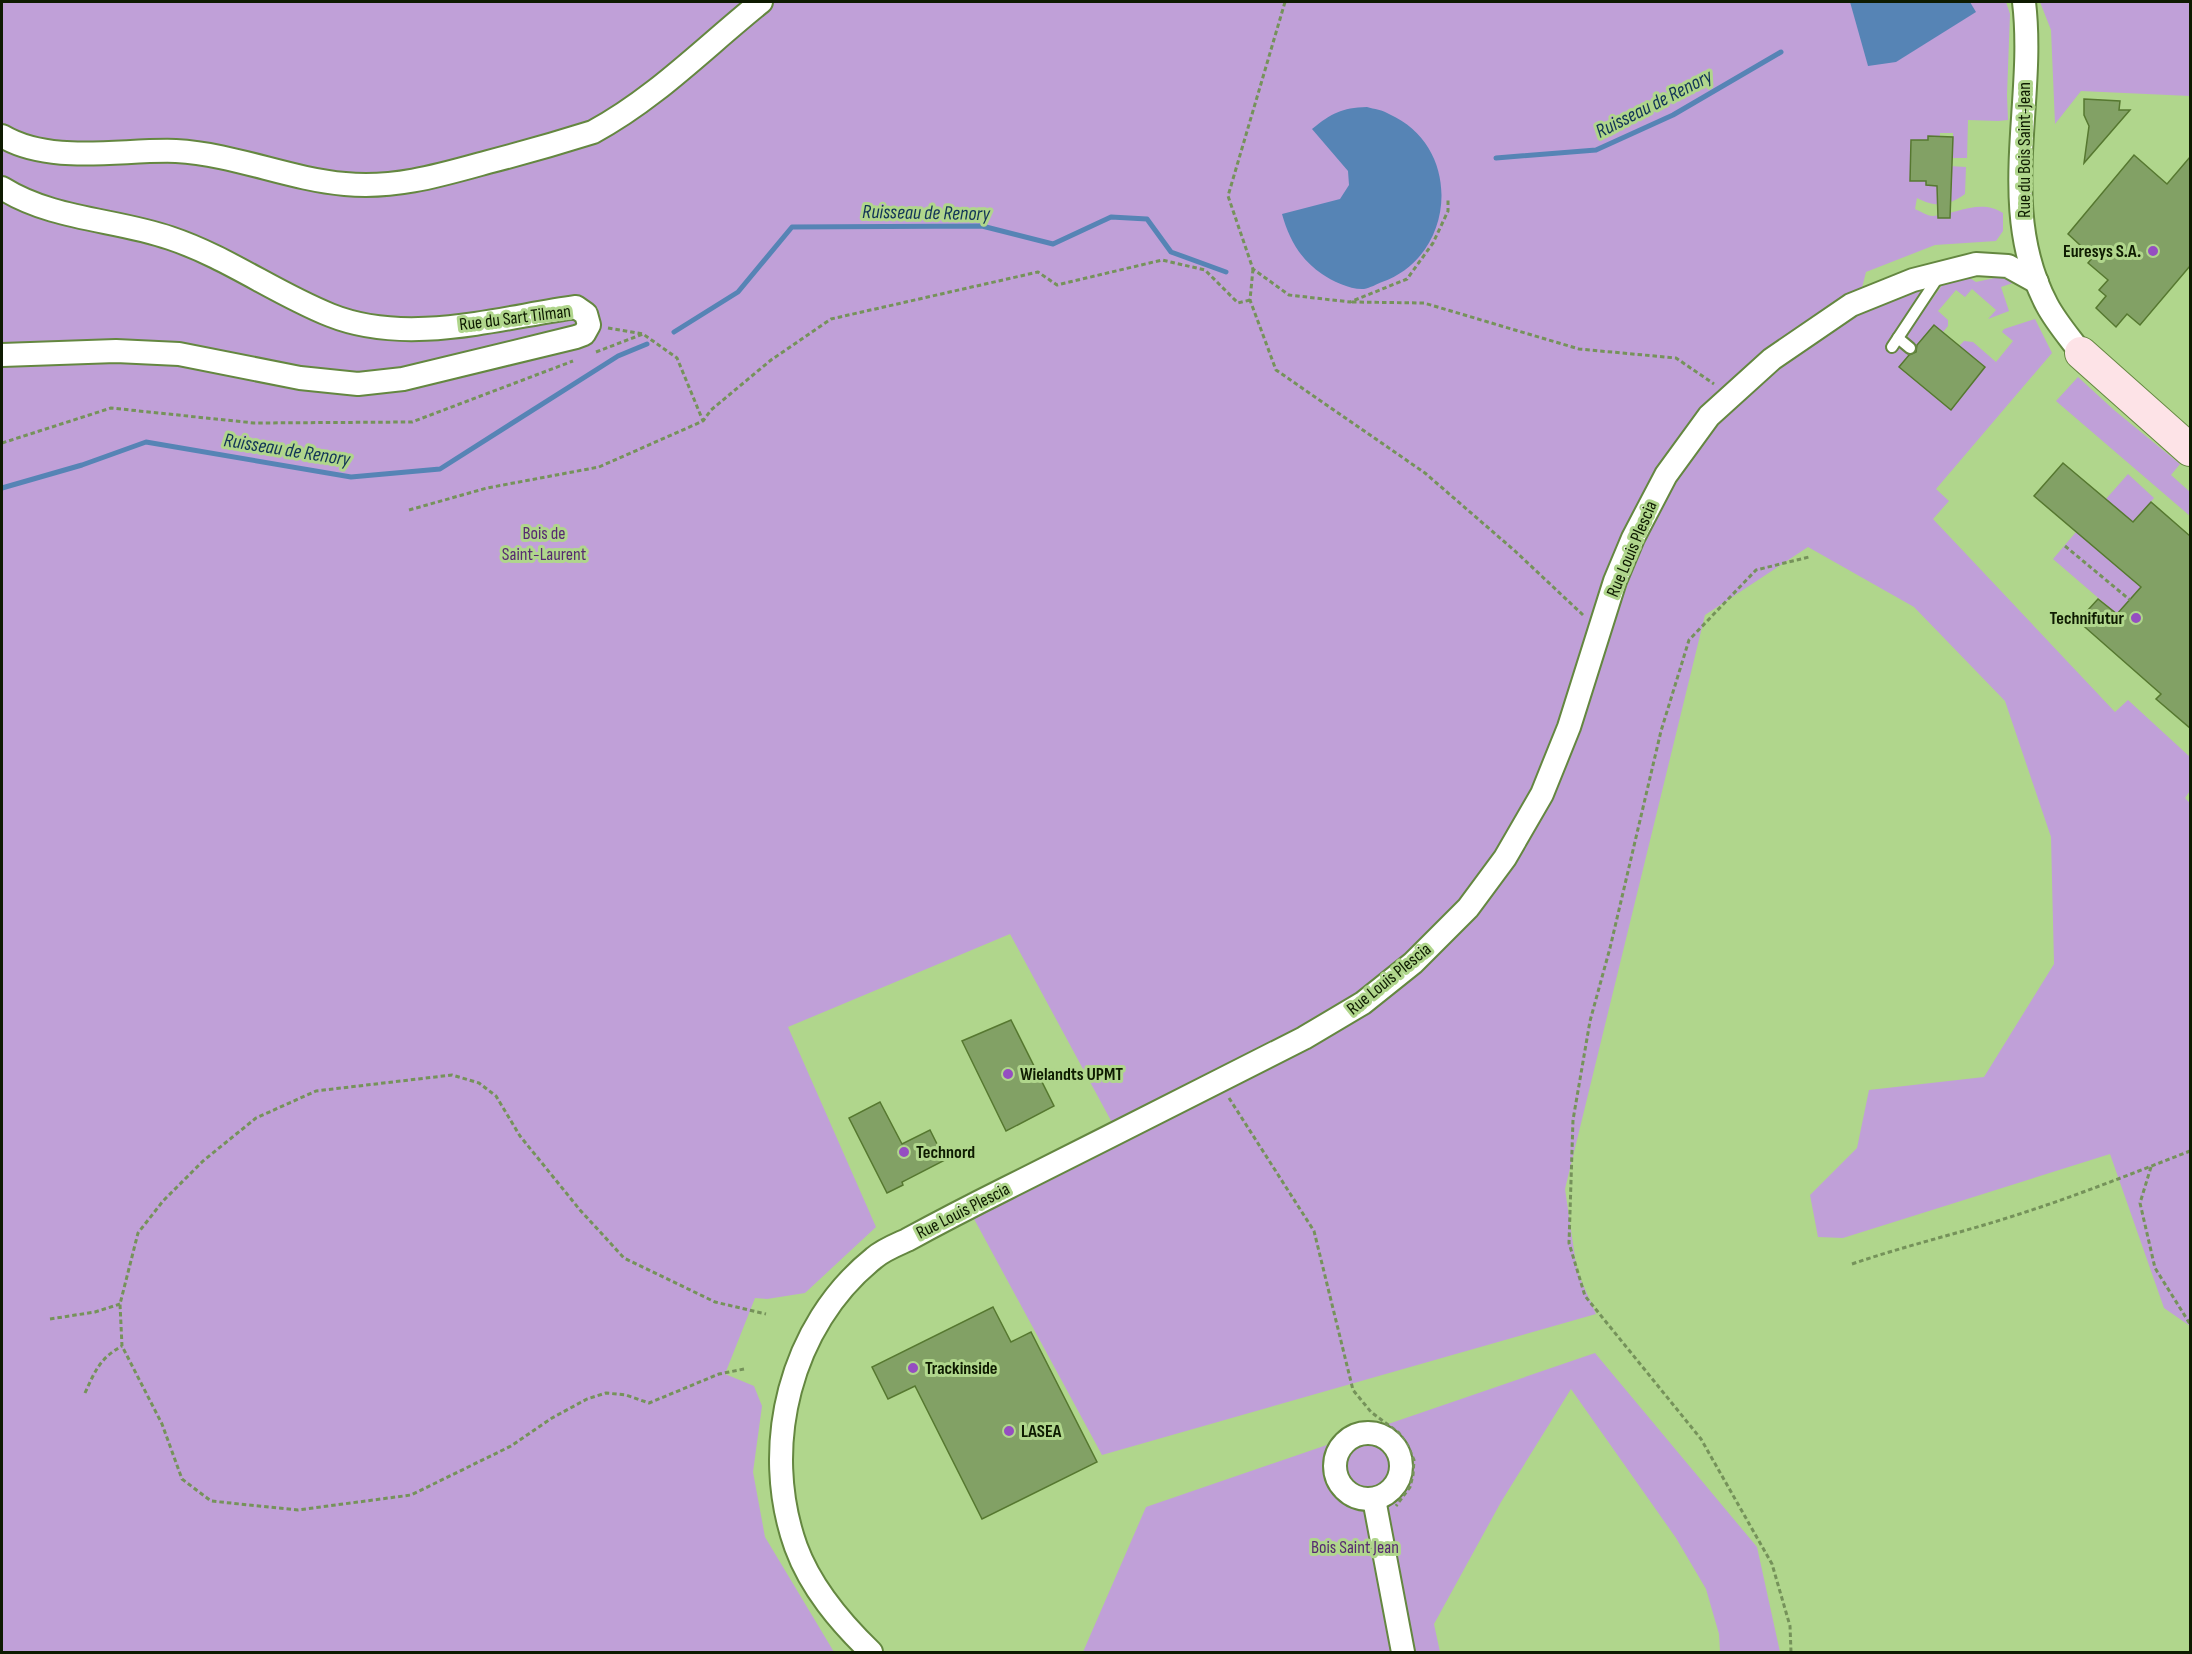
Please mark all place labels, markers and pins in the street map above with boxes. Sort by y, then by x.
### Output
place label: Euresys S.A. [2063,241,2141,262]
marker: Euresys S.A. [2146,244,2160,258]
place label: Technifutur [2049,608,2124,629]
marker: Technifutur [2129,611,2143,625]
place label: Wielandts UPMT [1020,1064,1123,1085]
marker: Wielandts UPMT [1001,1067,1015,1081]
place label: Technord [916,1142,975,1163]
marker: Technord [897,1145,911,1159]
place label: Trackinside [925,1358,997,1379]
marker: Trackinside [906,1361,920,1375]
place label: LASEA [1021,1421,1062,1442]
marker: LASEA [1002,1424,1016,1438]

